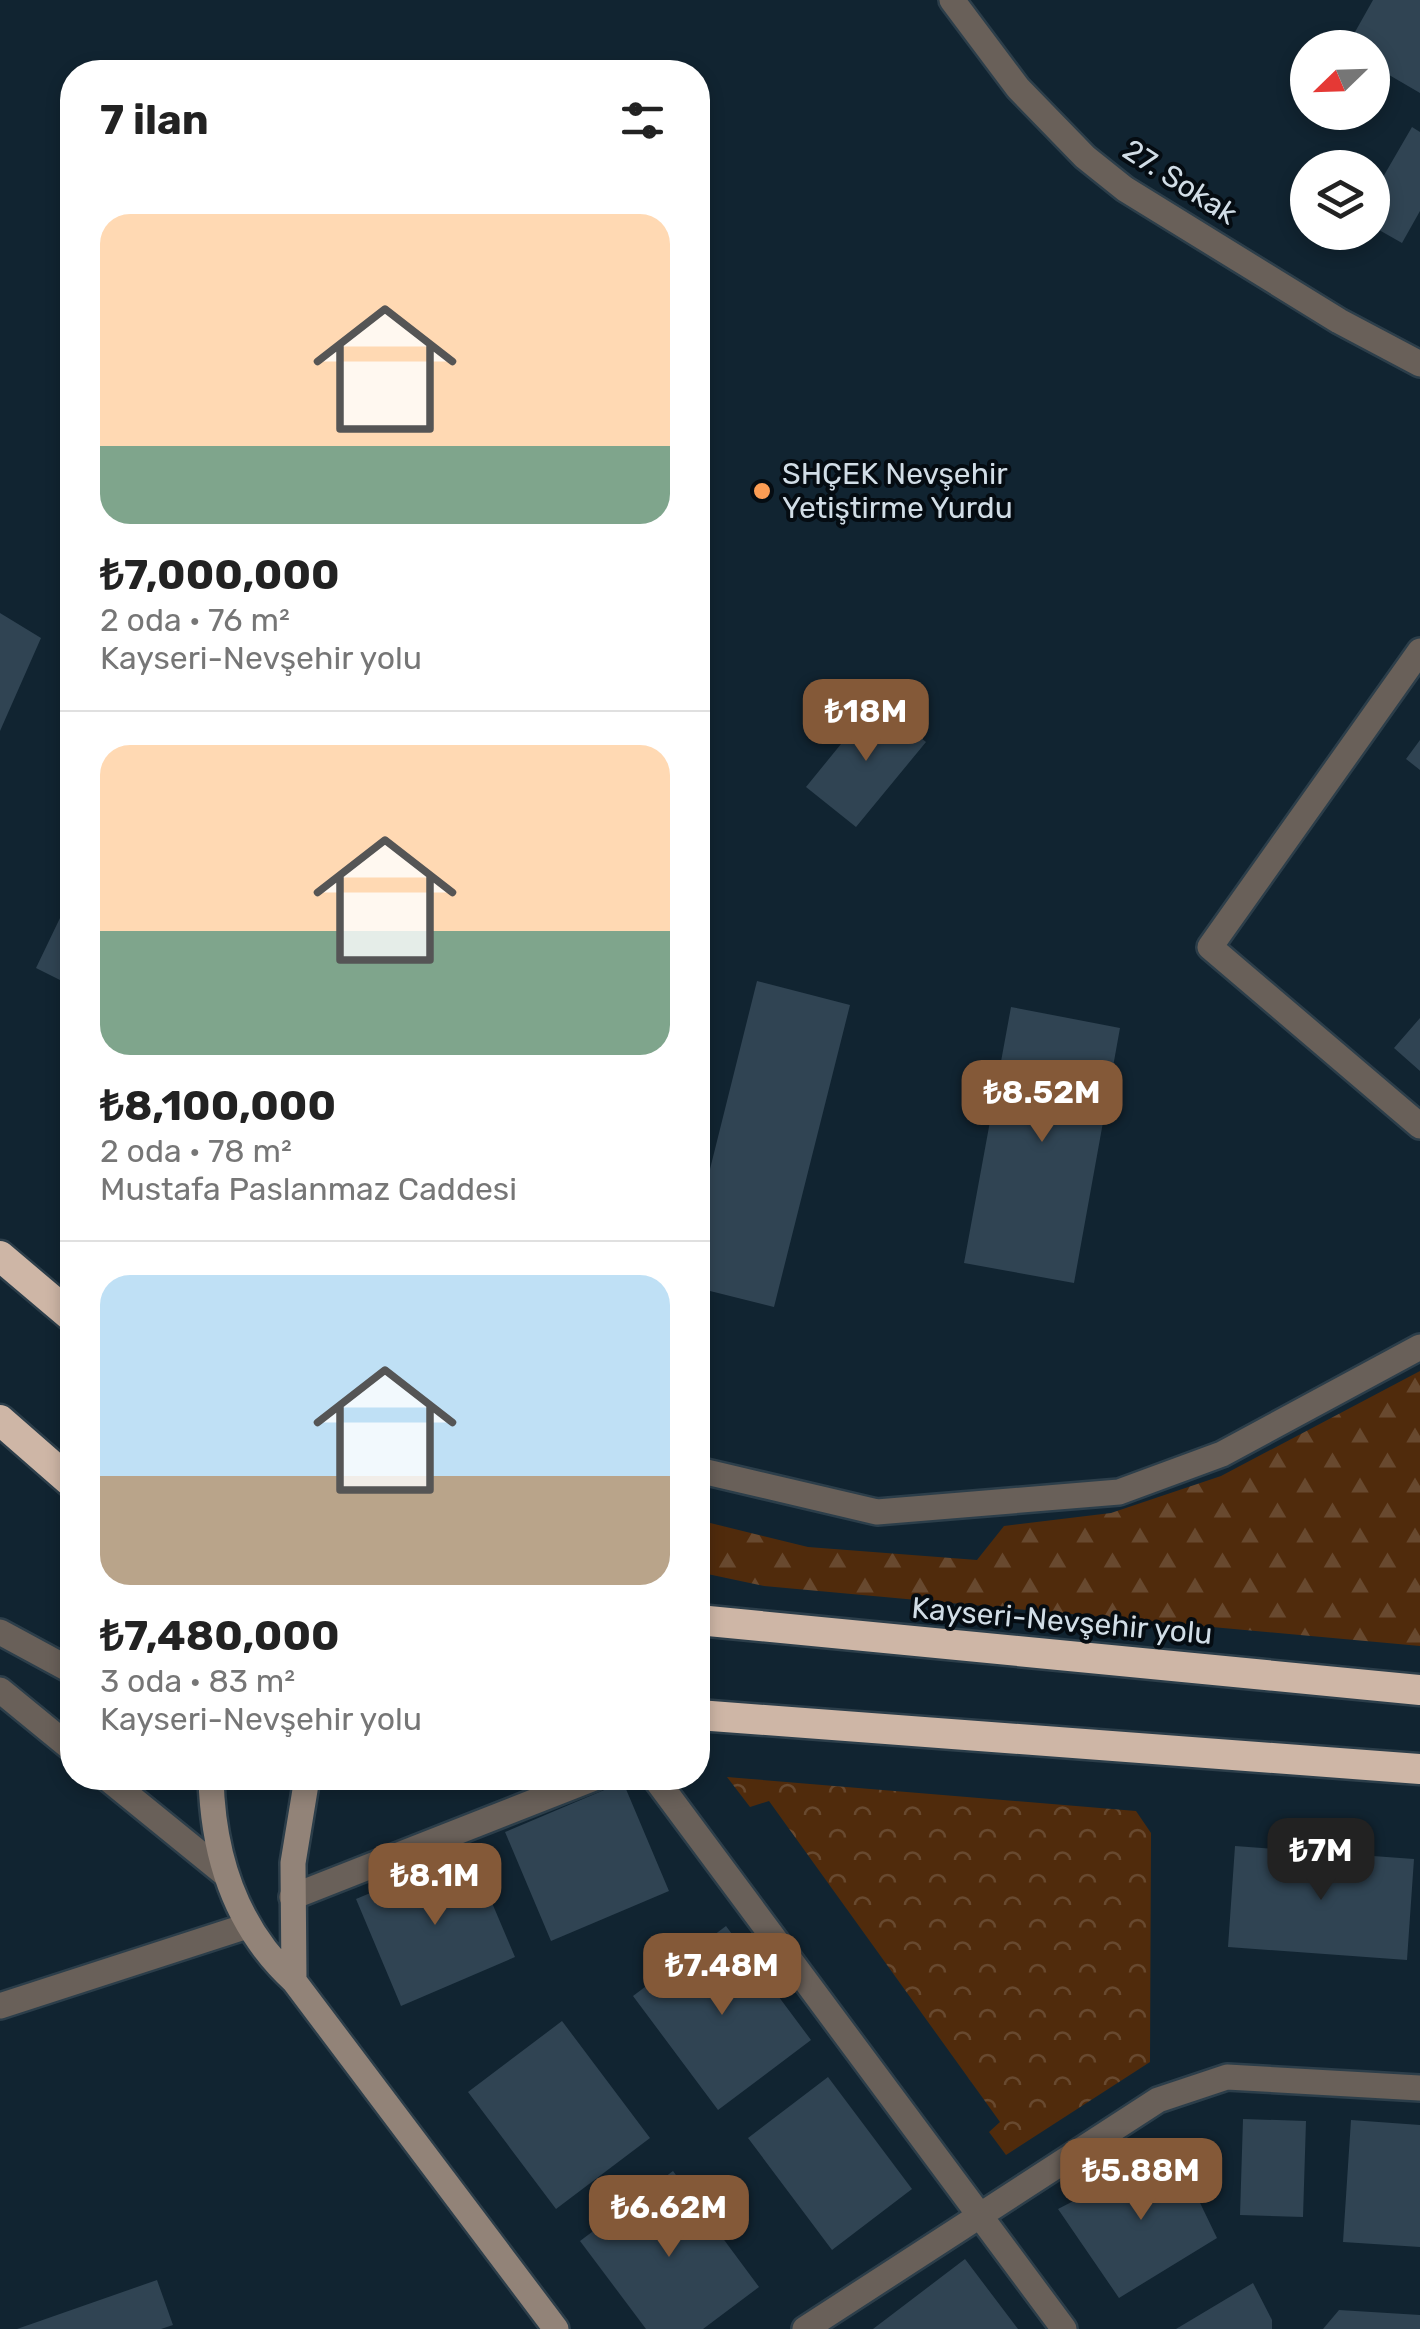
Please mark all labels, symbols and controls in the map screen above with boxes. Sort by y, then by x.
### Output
north arrow [1290,30,1390,130]
map controls [1290,30,1390,250]
icon: filters [615,93,670,148]
text: 7 ilan [100,95,209,145]
street label: 27. Sokak [1116,132,1244,233]
button: layers [1290,150,1390,250]
icon: home [295,279,475,459]
place label: SHÇEK Nevşehir Yetiştirme Yurdu [782,456,1013,526]
marker: SHÇEK Nevşehir Yetiştirme Yurdu [751,480,773,502]
text: ₺7,000,000 [100,550,340,600]
text: 2 oda · 76 m² [100,601,290,639]
text: Kayseri-Nevşehir yolu [100,639,422,677]
pin: ₺18M [807,679,925,764]
text: ₺18M [825,692,907,730]
icon: home [295,810,475,990]
pin: ₺8.52M [961,1060,1123,1145]
text: ₺8.52M [984,1073,1100,1111]
text: ₺8,100,000 [100,1081,336,1131]
text: 2 oda · 78 m² [100,1132,292,1170]
text: Mustafa Paslanmaz Caddesi [100,1170,517,1208]
icon: home [295,1340,475,1520]
street label: Kayseri-Nevşehir yolu [910,1590,1214,1652]
text: ₺7,480,000 [100,1611,340,1661]
text: 3 oda · 83 m² [100,1662,295,1700]
text: Kayseri-Nevşehir yolu [100,1700,422,1738]
pin: ₺7M [1273,1818,1369,1903]
text: ₺7M [1289,1831,1353,1869]
pin: ₺8.1M [365,1843,505,1928]
text: ₺8.1M [390,1856,480,1894]
pin: ₺7.48M [641,1933,803,2018]
text: ₺7.48M [665,1946,779,1984]
pin: ₺5.88M [1060,2138,1222,2223]
text: ₺5.88M [1082,2151,1200,2189]
pin: ₺6.62M [588,2175,750,2260]
text: ₺6.62M [611,2188,727,2226]

